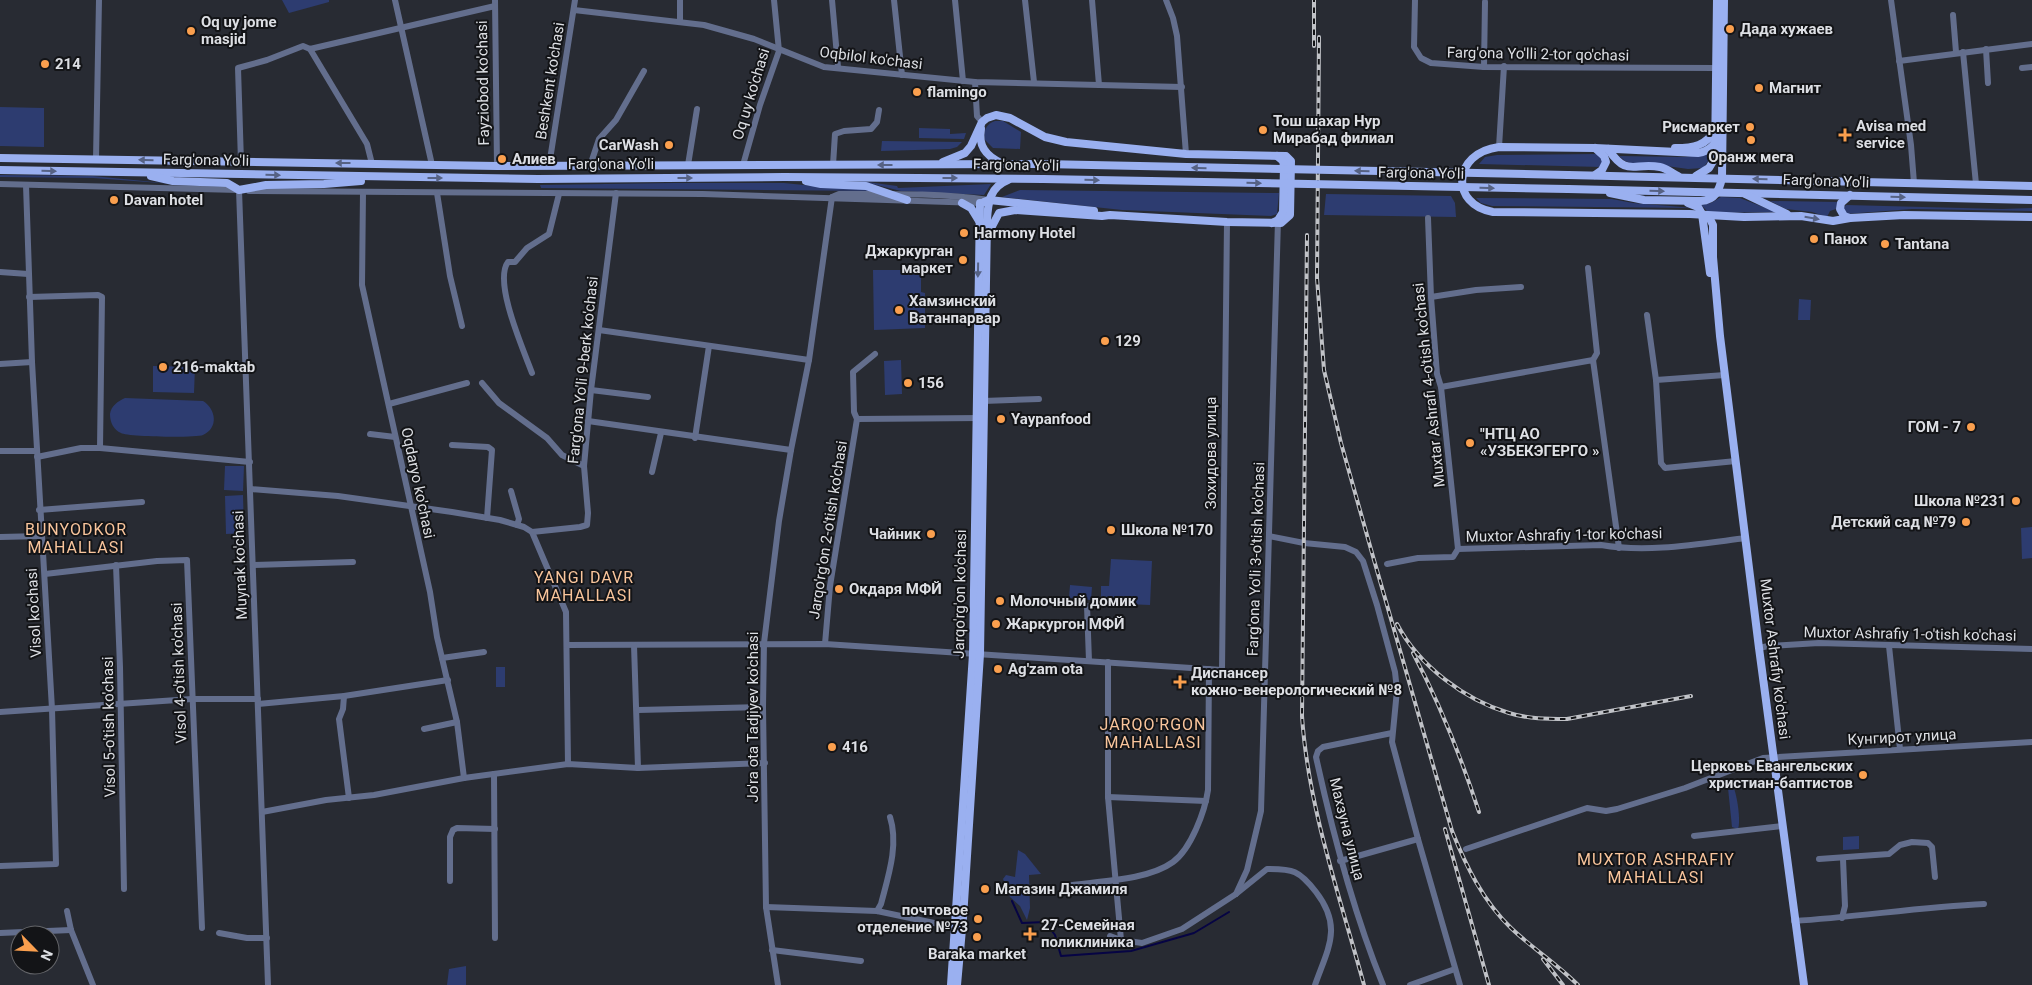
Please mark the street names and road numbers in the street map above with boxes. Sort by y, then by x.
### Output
street label: Fayziobod ko'chasi [473,20,493,146]
street label: Beshkent ko'chasi [532,21,568,141]
street label: Oqbilol ko'chasi [819,43,923,73]
street label: Farg'ona Yo'lli 2-tor qo'chasi [1447,43,1629,65]
street label: Oq uy ko'chasi [729,46,773,142]
street label: Farg'ona Yo'li [163,150,249,170]
street label: Farg'ona Yo'li [568,155,654,173]
street label: Farg'ona Yo'li [973,155,1059,175]
street label: Farg'ona Yo'li [1378,163,1464,183]
street label: Farg'ona Yo'li [1782,170,1870,192]
street label: Farg'ona Yo'li 9-berk ko'chasi [564,275,602,465]
street label: Muxtar Ashrafi 4-o'tish ko'chasi [1409,282,1449,488]
street label: Зохидова улица [1202,397,1220,509]
street label: Oqdaryo ko'chasi [397,426,439,540]
street label: Jarqo'rg'on 2-o'tish ko'chasi [805,440,851,620]
street label: Farg'ona Yo'li 3-o'tish ko'chasi [1244,462,1268,656]
street label: Muynak ko'chasi [229,510,251,620]
street label: Muxtor Ashrafiy 1-tor ko'chasi [1466,524,1662,546]
street label: Jarqo'rg'on ko'chasi [950,529,970,659]
street label: Visol ko'chasi [23,568,45,658]
street label: Muxtor Ashrafiy ko'chasi [1756,578,1794,740]
street label: Visol 4-o'tish ko'chasi [168,602,190,744]
street label: Muxtor Ashrafiy 1-o'tish ko'chasi [1803,623,2017,645]
street label: Jo'ra ota Tadjiyev ko'chasi [744,631,762,803]
street label: Visol 5-o'tish ko'chasi [99,656,119,798]
street label: Кунгирот улица [1847,725,1957,749]
street label: Махзуна улица [1326,776,1368,882]

